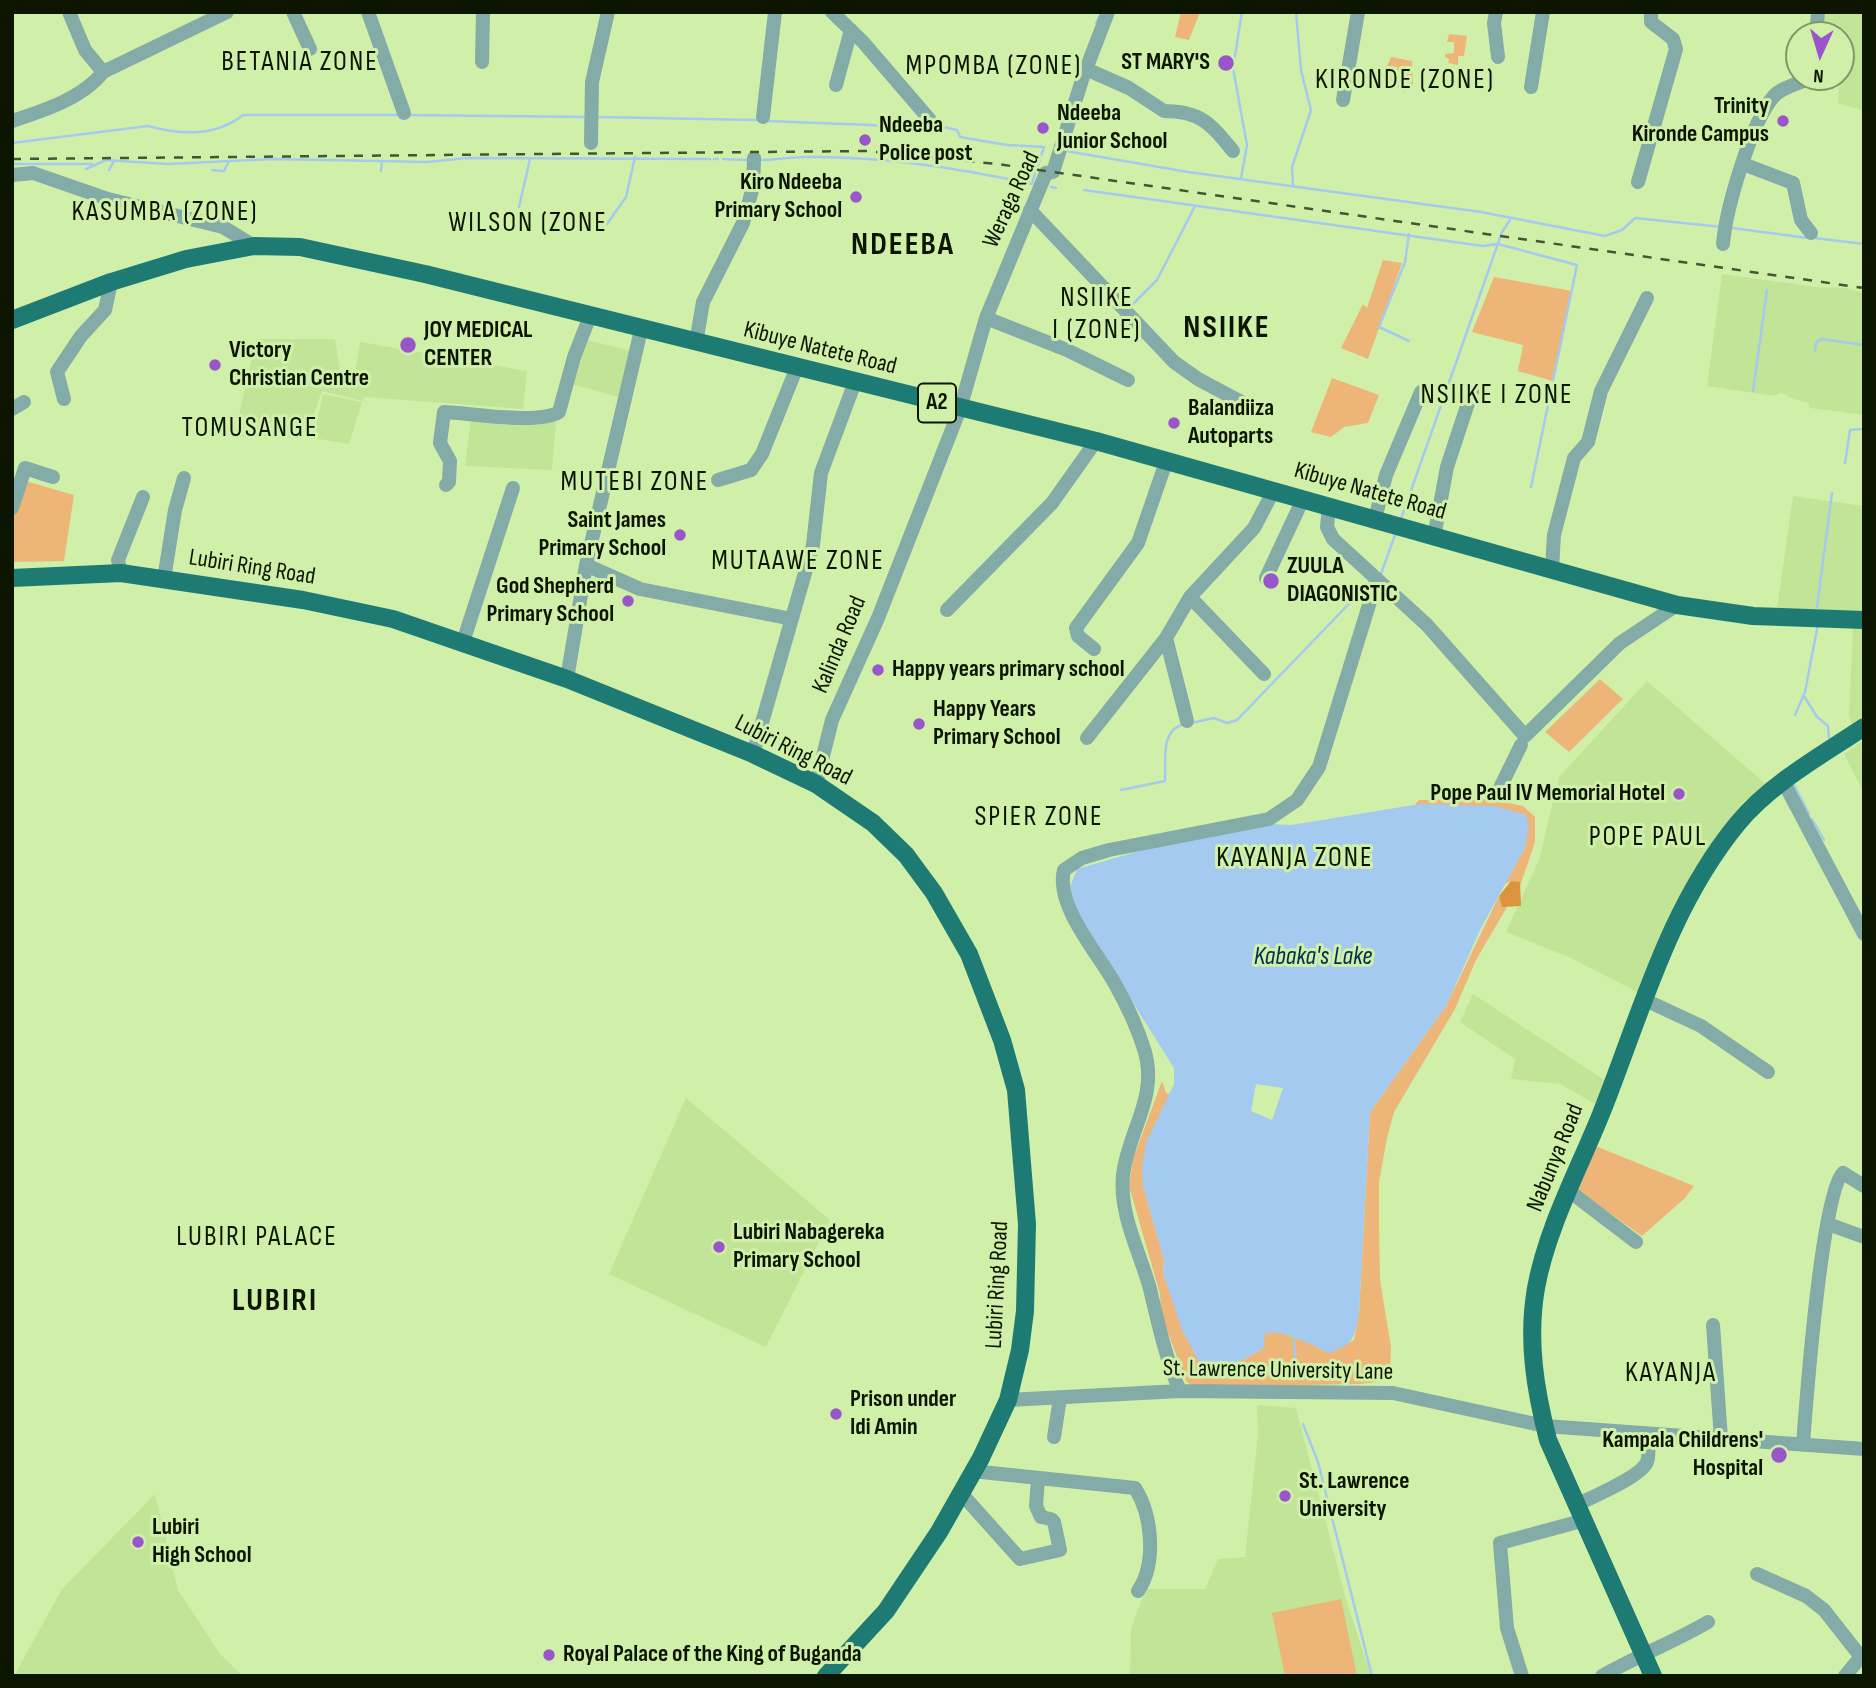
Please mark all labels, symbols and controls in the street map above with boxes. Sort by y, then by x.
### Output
north arrow [1785,21,1855,91]
district label: BETANIA ZONE [223,46,377,80]
place label: ST MARY'S [1121,49,1210,77]
district label: MPOMBA (ZONE) [907,50,1081,84]
marker: ST MARY'S [1216,53,1236,73]
district label: KIRONDE (ZONE) [1317,64,1493,98]
text: N [1813,64,1825,87]
place label: Trinity Kironde Campus [1632,93,1769,149]
place label: Ndeeba Junior School [1057,100,1167,156]
place label: Ndeeba Police post [879,112,972,168]
marker: Trinity Kironde Campus [1775,113,1791,129]
marker: Ndeeba Junior School [1035,120,1051,136]
marker: Ndeeba Police post [857,132,873,148]
street label: Weraga Road [977,147,1047,253]
place label: Kiro Ndeeba Primary School [714,169,842,225]
marker: Kiro Ndeeba Primary School [848,189,864,205]
district label: KASUMBA (ZONE) [73,196,257,230]
district label: WILSON (ZONE [450,207,606,241]
district label: NDEEBA [852,227,954,265]
district label: NSIIKE I (ZONE) [1053,282,1141,348]
district label: NSIIKE [1184,310,1270,348]
street label: Kibuye Natete Road [741,316,899,382]
place label: JOY MEDICAL CENTER [424,317,533,373]
marker: JOY MEDICAL CENTER [398,335,418,355]
place label: Victory Christian Centre [229,337,369,393]
marker: Victory Christian Centre [207,357,223,373]
district label: NSIIKE I ZONE [1422,379,1572,413]
road number: A2 [918,384,956,422]
place label: Balandiiza Autoparts [1188,395,1274,451]
district label: TOMUSANGE [183,412,317,446]
marker: Balandiiza Autoparts [1166,415,1182,431]
street label: Kibuye Natete Road [1291,457,1449,527]
district label: MUTEBI ZONE [562,466,708,500]
place label: Saint James Primary School [538,507,666,563]
marker: Saint James Primary School [672,527,688,543]
street label: Lubiri Ring Road [187,544,317,592]
district label: MUTAAWE ZONE [713,545,883,579]
place label: ZUULA DIAGONISTIC [1287,553,1398,609]
marker: ZUULA DIAGONISTIC [1261,571,1281,591]
place label: God Shepherd Primary School [486,573,614,629]
street label: Kalinda Road [807,592,873,698]
marker: God Shepherd Primary School [620,593,636,609]
place label: Happy years primary school [892,656,1125,684]
marker: Happy years primary school [870,662,886,678]
place label: Happy Years Primary School [933,696,1061,752]
street label: Lubiri Ring Road [730,709,856,793]
marker: Happy Years Primary School [911,716,927,732]
place label: Pope Paul IV Memorial Hotel [1430,780,1665,808]
marker: Pope Paul IV Memorial Hotel [1671,786,1687,802]
district label: SPIER ZONE [976,801,1102,835]
district label: POPE PAUL [1590,821,1706,855]
district label: KAYANJA ZONE [1218,842,1372,876]
water label: Kabaka's Lake [1254,941,1372,973]
street label: Nabunya Road [1521,1100,1591,1216]
place label: Lubiri Nabagereka Primary School [733,1219,885,1275]
street label: Lubiri Ring Road [980,1220,1016,1350]
district label: LUBIRI PALACE [178,1221,336,1255]
marker: Lubiri Nabagereka Primary School [711,1239,727,1255]
district label: LUBIRI [233,1283,317,1321]
street label: St. Lawrence University Lane [1162,1355,1394,1387]
district label: KAYANJA [1626,1357,1716,1391]
place label: Prison under Idi Amin [850,1386,956,1442]
marker: Prison under Idi Amin [828,1406,844,1422]
place label: Kampala Childrens' Hospital [1602,1427,1763,1483]
marker: Kampala Childrens' Hospital [1769,1445,1789,1465]
place label: St. Lawrence University [1299,1468,1409,1524]
marker: St. Lawrence University [1277,1488,1293,1504]
place label: Lubiri High School [152,1514,252,1570]
marker: Lubiri High School [130,1534,146,1550]
place label: Royal Palace of the King of Buganda [563,1641,862,1669]
marker: Royal Palace of the King of Buganda [541,1647,557,1663]

